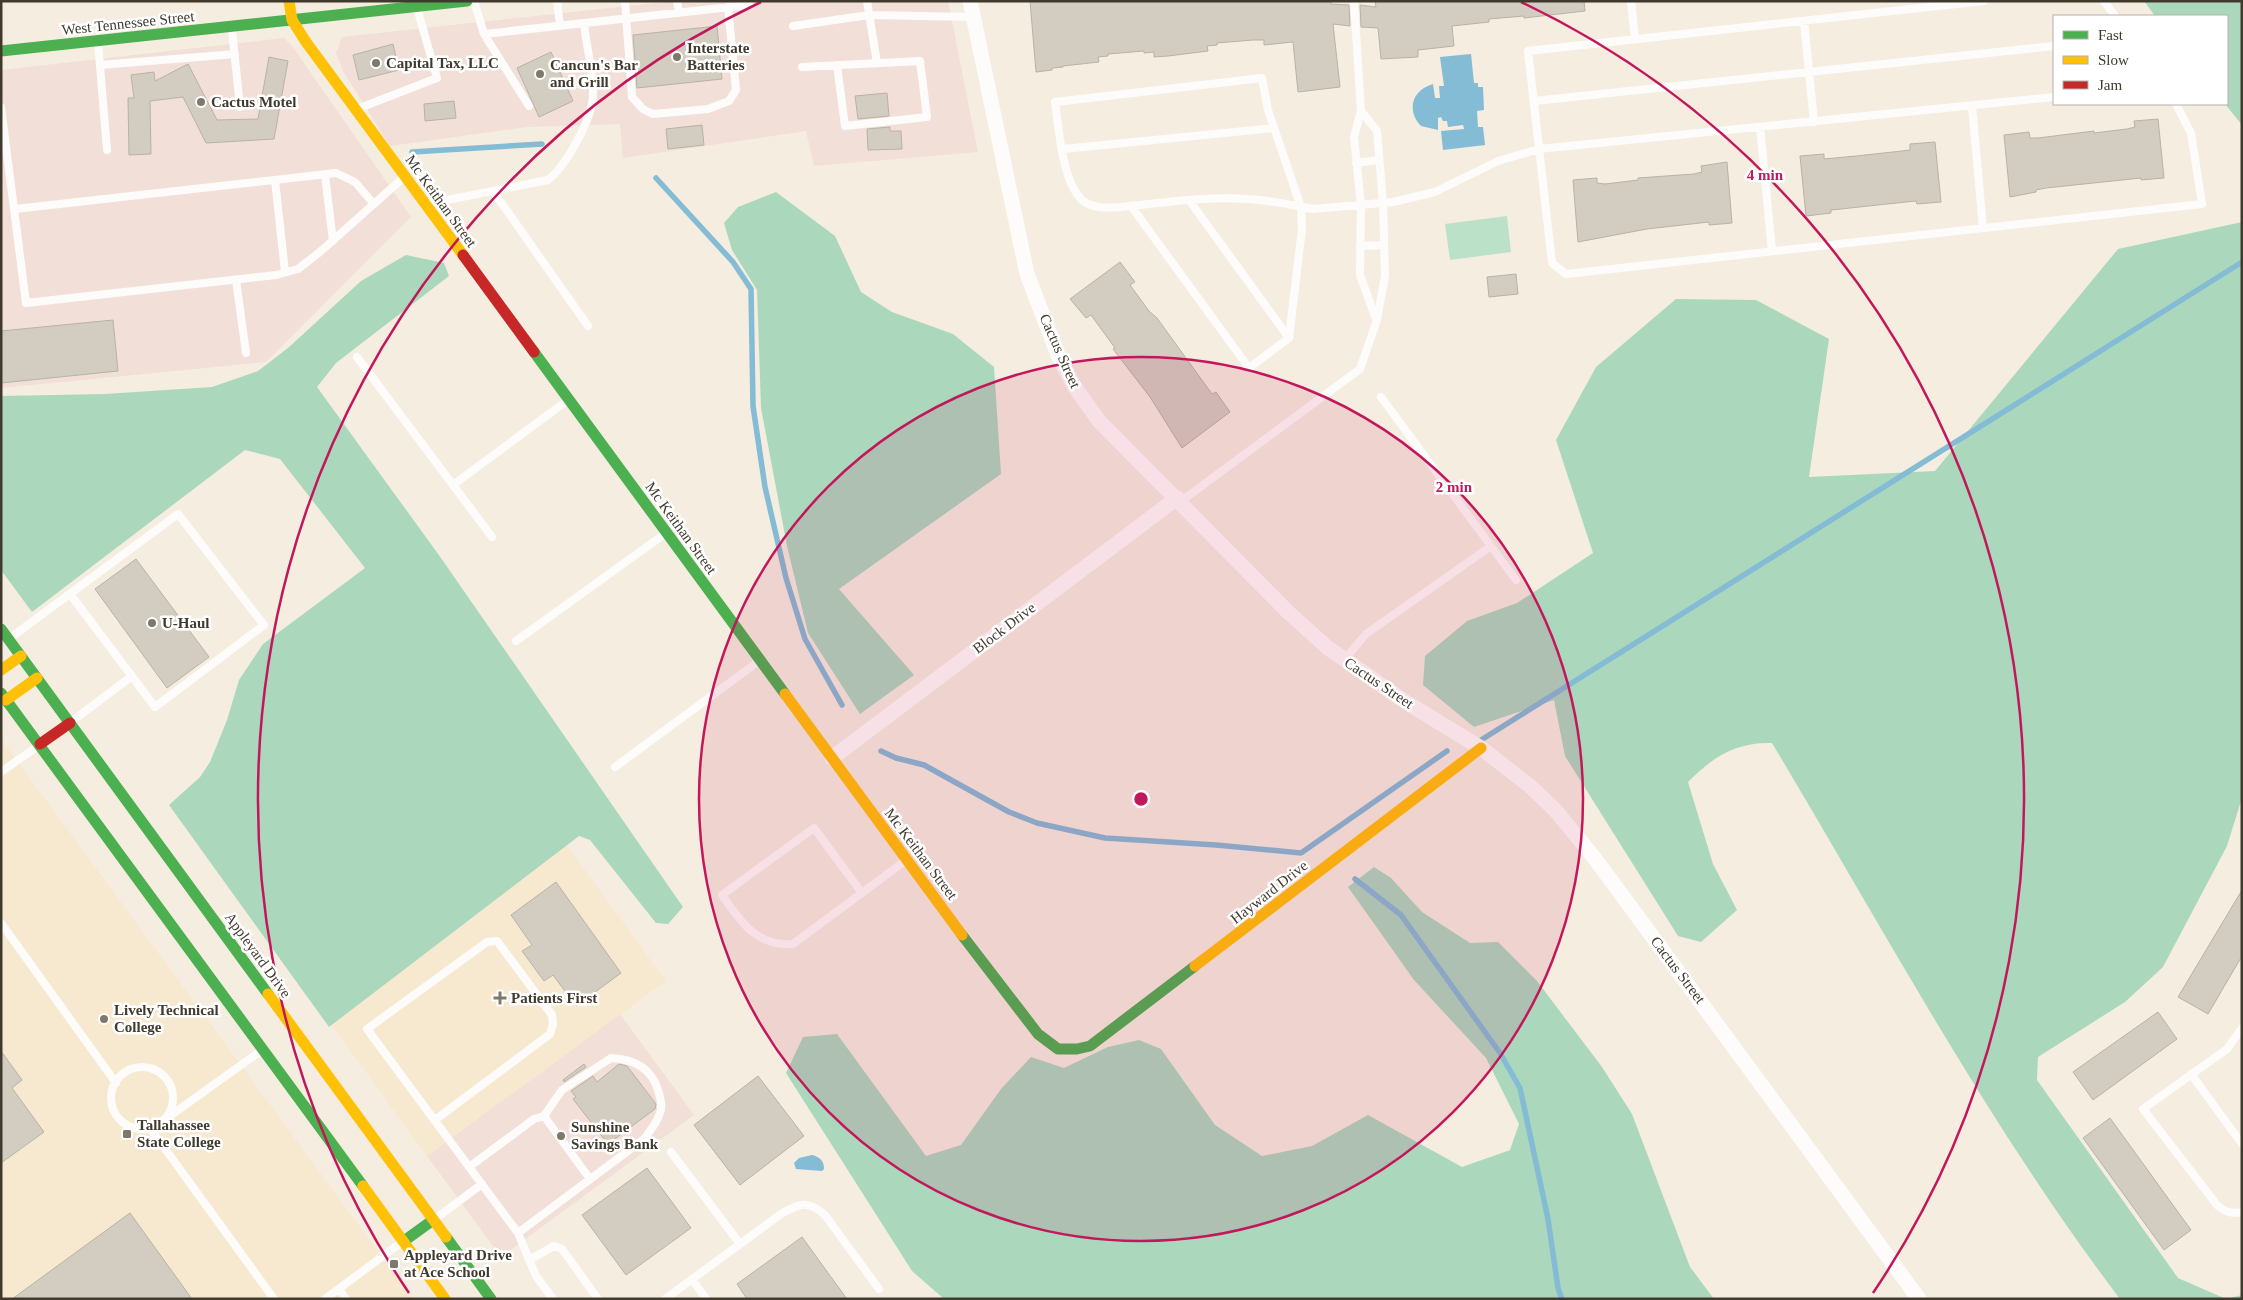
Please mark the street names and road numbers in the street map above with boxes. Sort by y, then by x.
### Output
street label: West Tennessee Street [61,8,196,38]
street label: Mc Keithan Street [402,152,480,251]
street label: Cactus Street [1037,311,1084,391]
street label: Mc Keithan Street [642,479,720,578]
street label: Block Drive [970,599,1039,657]
street label: Cactus Street [1342,654,1417,712]
street label: Mc Keithan Street [882,805,961,903]
street label: Hayward Drive [1227,857,1311,927]
street label: Appleyard Drive [222,909,294,1001]
street label: Cactus Street [1648,933,1709,1007]

